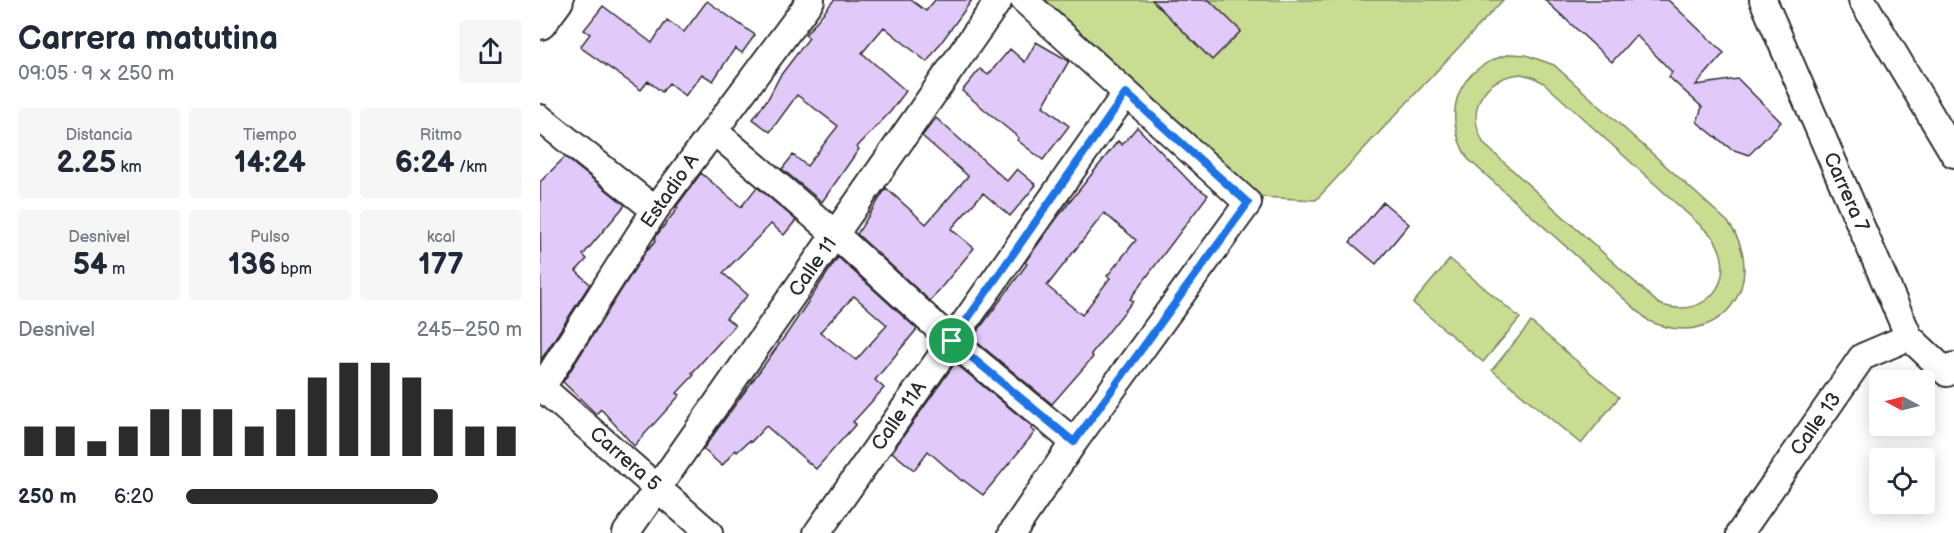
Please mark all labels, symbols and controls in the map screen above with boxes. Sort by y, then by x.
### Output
text: Carrera matutina [18,19,278,59]
button: share [459,20,522,83]
text: 09:05 · 9 × 250 m [18,62,174,86]
text: Distancia [65,126,133,145]
text: Tiempo [243,126,297,145]
text: Ritmo [420,126,462,145]
text: 2.25 [56,145,116,181]
text: 14:24 [234,145,306,181]
text: 6:24 [395,145,455,181]
street label: Estadio A [636,149,705,233]
street label: Carrera 7 [1818,149,1874,236]
text: km [116,158,142,177]
text: /km [455,158,487,177]
text: Desnivel [68,228,130,247]
text: Pulso [250,228,290,247]
text: kcal [427,228,455,247]
street label: Calle 11 [784,233,842,301]
text: 54 [73,247,108,283]
text: 136 [228,247,276,283]
text: 177 [418,247,464,283]
text: m [108,260,125,279]
text: bpm [276,260,312,279]
pin [926,315,977,366]
text: Desnivel [18,318,95,342]
text: 245–250 m [417,318,522,342]
icon: arrive [935,324,968,357]
north arrow [1869,370,1935,436]
map controls [1869,370,1935,514]
street label: Calle 11A [866,376,932,455]
street label: Calle 13 [1786,388,1846,460]
street label: Carrera 5 [585,422,665,496]
button: locate [1869,448,1935,514]
text: 250 m [18,485,76,509]
text: 6:20 [114,485,154,509]

